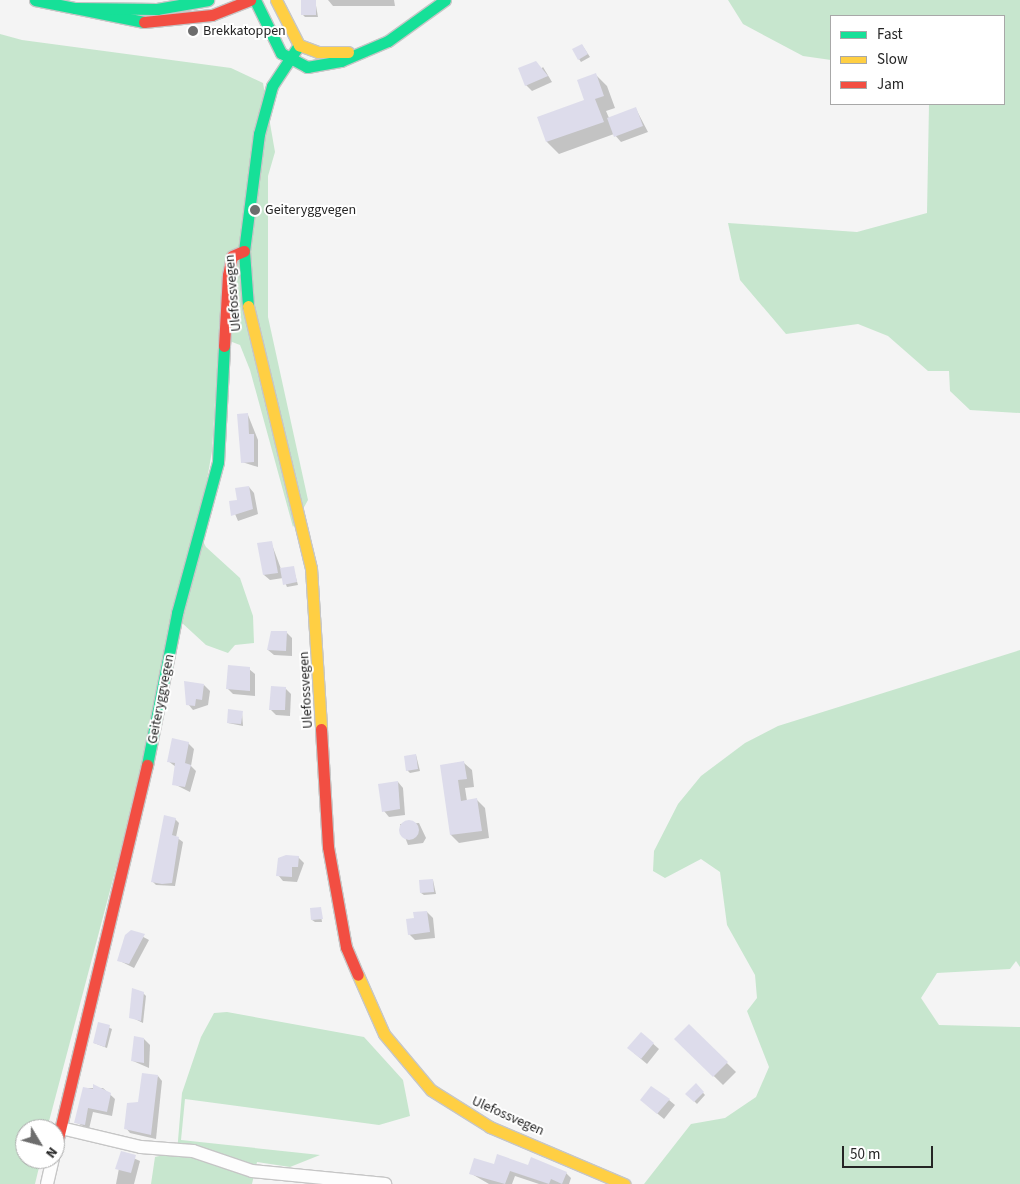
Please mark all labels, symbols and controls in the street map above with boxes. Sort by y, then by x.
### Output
legend [830,15,1005,105]
place label: Brekkatoppen [203,23,286,39]
text: Fast [877,24,903,45]
marker: Brekkatoppen [187,25,199,37]
text: Slow [877,49,908,70]
text: Jam [877,74,904,95]
place label: Geiteryggvegen [265,202,356,218]
marker: Geiteryggvegen [249,204,261,216]
street label: Ulefossvegen [221,254,245,332]
street label: Ulefossvegen [296,651,316,729]
street label: Geiteryggvegen [144,653,178,745]
street label: Ulefossvegen [469,1093,547,1139]
north arrow [15,1119,65,1169]
scale bar [845,1136,936,1168]
text: N [40,1143,62,1162]
text: 50 m [850,1144,880,1165]

